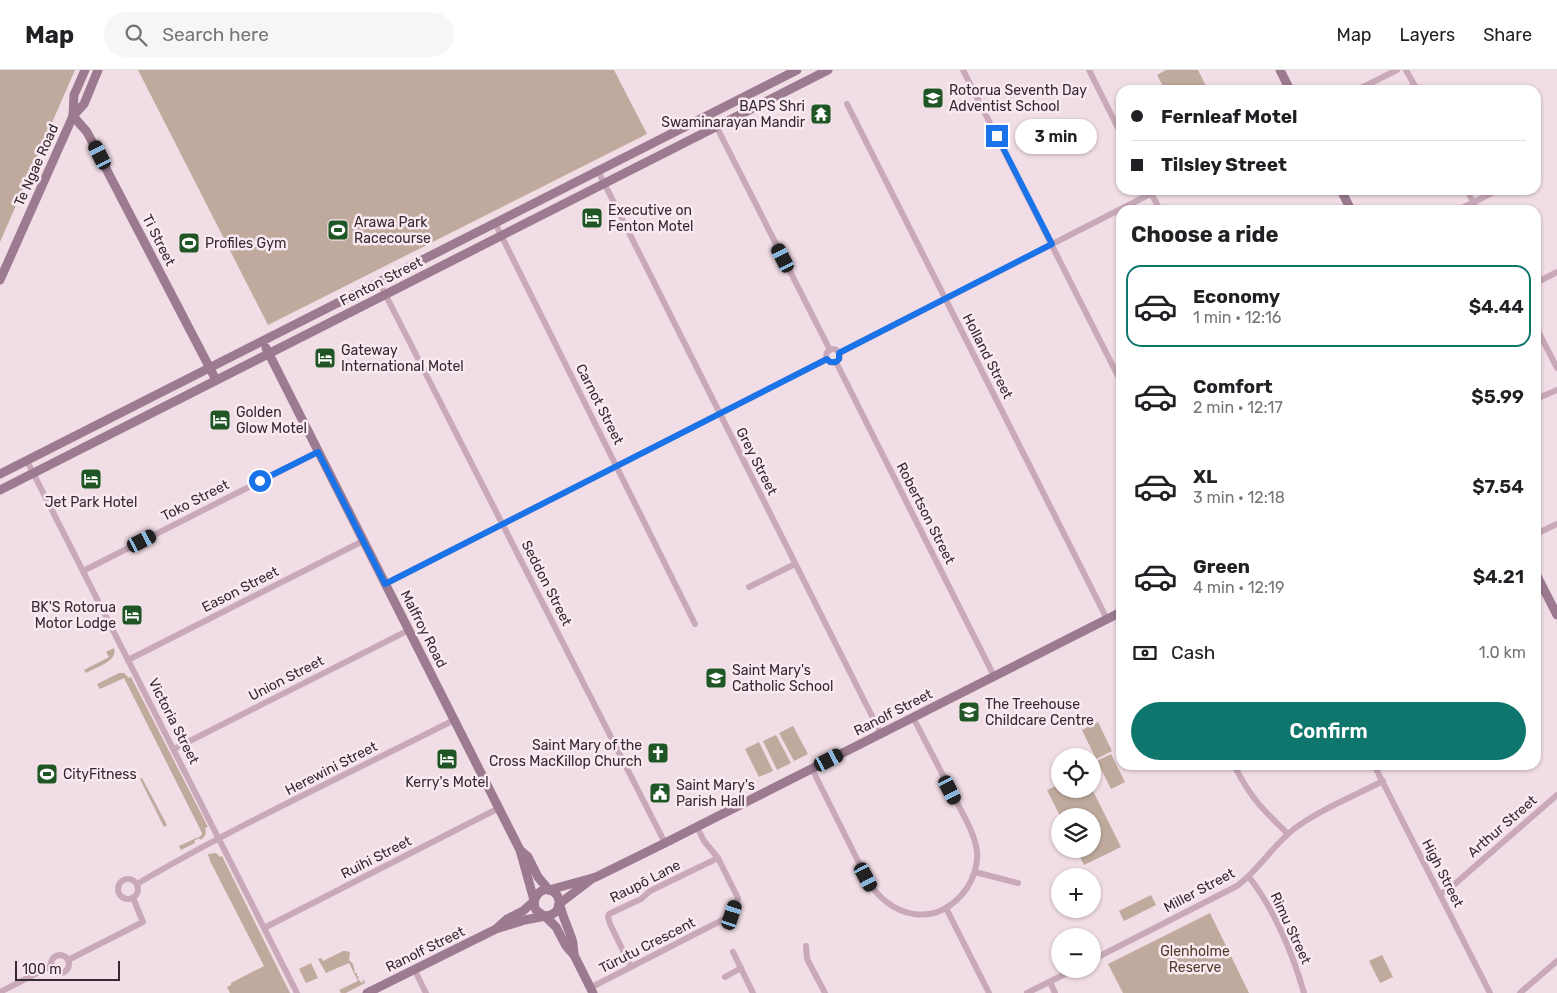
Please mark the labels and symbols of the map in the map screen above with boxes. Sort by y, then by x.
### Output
place label: Rotorua Seventh Day Adventist School [949,82,1087,115]
school or university icon: Rotorua Seventh Day Adventist School [921,86,945,110]
place label: BAPS Shri Swaminarayan Mandir [661,98,806,131]
temple icon: BAPS Shri Swaminarayan Mandir [809,102,833,126]
callout: 3 min [1014,118,1097,154]
street label: Te Ngae Road [11,121,62,209]
route end [986,125,1008,147]
car [86,138,113,172]
place label: Executive on Fenton Motel [608,202,693,235]
hotel icon: Executive on Fenton Motel [580,206,604,230]
street label: Ti Street [138,212,179,269]
place label: Arawa Park Racecourse [354,214,431,247]
sports icon: Arawa Park Racecourse [326,218,350,242]
sports icon: Profiles Gym [177,231,201,255]
place label: Profiles Gym [205,235,286,252]
car [769,241,796,275]
street label: Fenton Street [337,253,426,309]
street label: Holland Street [959,311,1017,402]
place label: Gateway International Motel [341,342,464,375]
hotel icon: Gateway International Motel [313,346,337,370]
street label: Carnot Street [572,361,627,448]
place label: Golden Glow Motel [236,404,307,437]
hotel icon: Golden Glow Motel [208,408,232,432]
street label: Grey Street [732,425,781,498]
street label: Robertson Street [893,460,959,567]
hotel icon: Jet Park Hotel [79,467,103,491]
route start [249,470,271,492]
street label: Toko Street [159,476,232,525]
place label: Jet Park Hotel [45,494,137,511]
car [125,528,158,554]
street label: Seddon Street [518,538,576,629]
street label: Eason Street [199,563,282,616]
street label: Malfroy Road [397,588,450,671]
place label: BK'S Rotorua Motor Lodge [31,599,116,632]
hotel icon: BK'S Rotorua Motor Lodge [120,603,144,627]
street label: Union Street [246,652,327,705]
place label: Saint Mary's Catholic School [732,662,833,695]
school or university icon: Saint Mary's Catholic School [704,666,728,690]
street label: Victoria Street [145,675,203,767]
street label: Ranolf Street [851,685,936,739]
place label: The Treehouse Childcare Centre [985,696,1094,729]
school or university icon: The Treehouse Childcare Centre [957,700,981,724]
place label: Saint Mary of the Cross MacKillop Church [489,737,642,770]
street label: Herewini Street [282,738,381,799]
church icon: Saint Mary of the Cross MacKillop Church [646,741,670,765]
hotel icon: Kerry's Motel [435,747,459,771]
car [812,747,845,773]
sports icon: CityFitness [35,762,59,786]
place label: CityFitness [63,766,137,783]
car [936,773,963,807]
place label: Kerry's Motel [405,774,489,791]
place label: Saint Mary's Parish Hall [676,777,755,810]
public building icon: Saint Mary's Parish Hall [648,781,672,805]
street label: Arthur Street [1464,791,1541,861]
street label: Ruihi Street [338,832,415,882]
street label: High Street [1418,836,1467,911]
street label: Raupō Lane [607,856,684,907]
car [852,860,879,894]
street label: Miller Street [1161,864,1238,916]
street label: Rimu Street [1266,890,1315,967]
car [720,898,743,932]
street label: Tūrutu Crescent [596,914,699,977]
street label: Ranolf Street [383,923,468,976]
park label: Glenholme Reserve [1160,943,1230,976]
scale bar [15,958,120,981]

